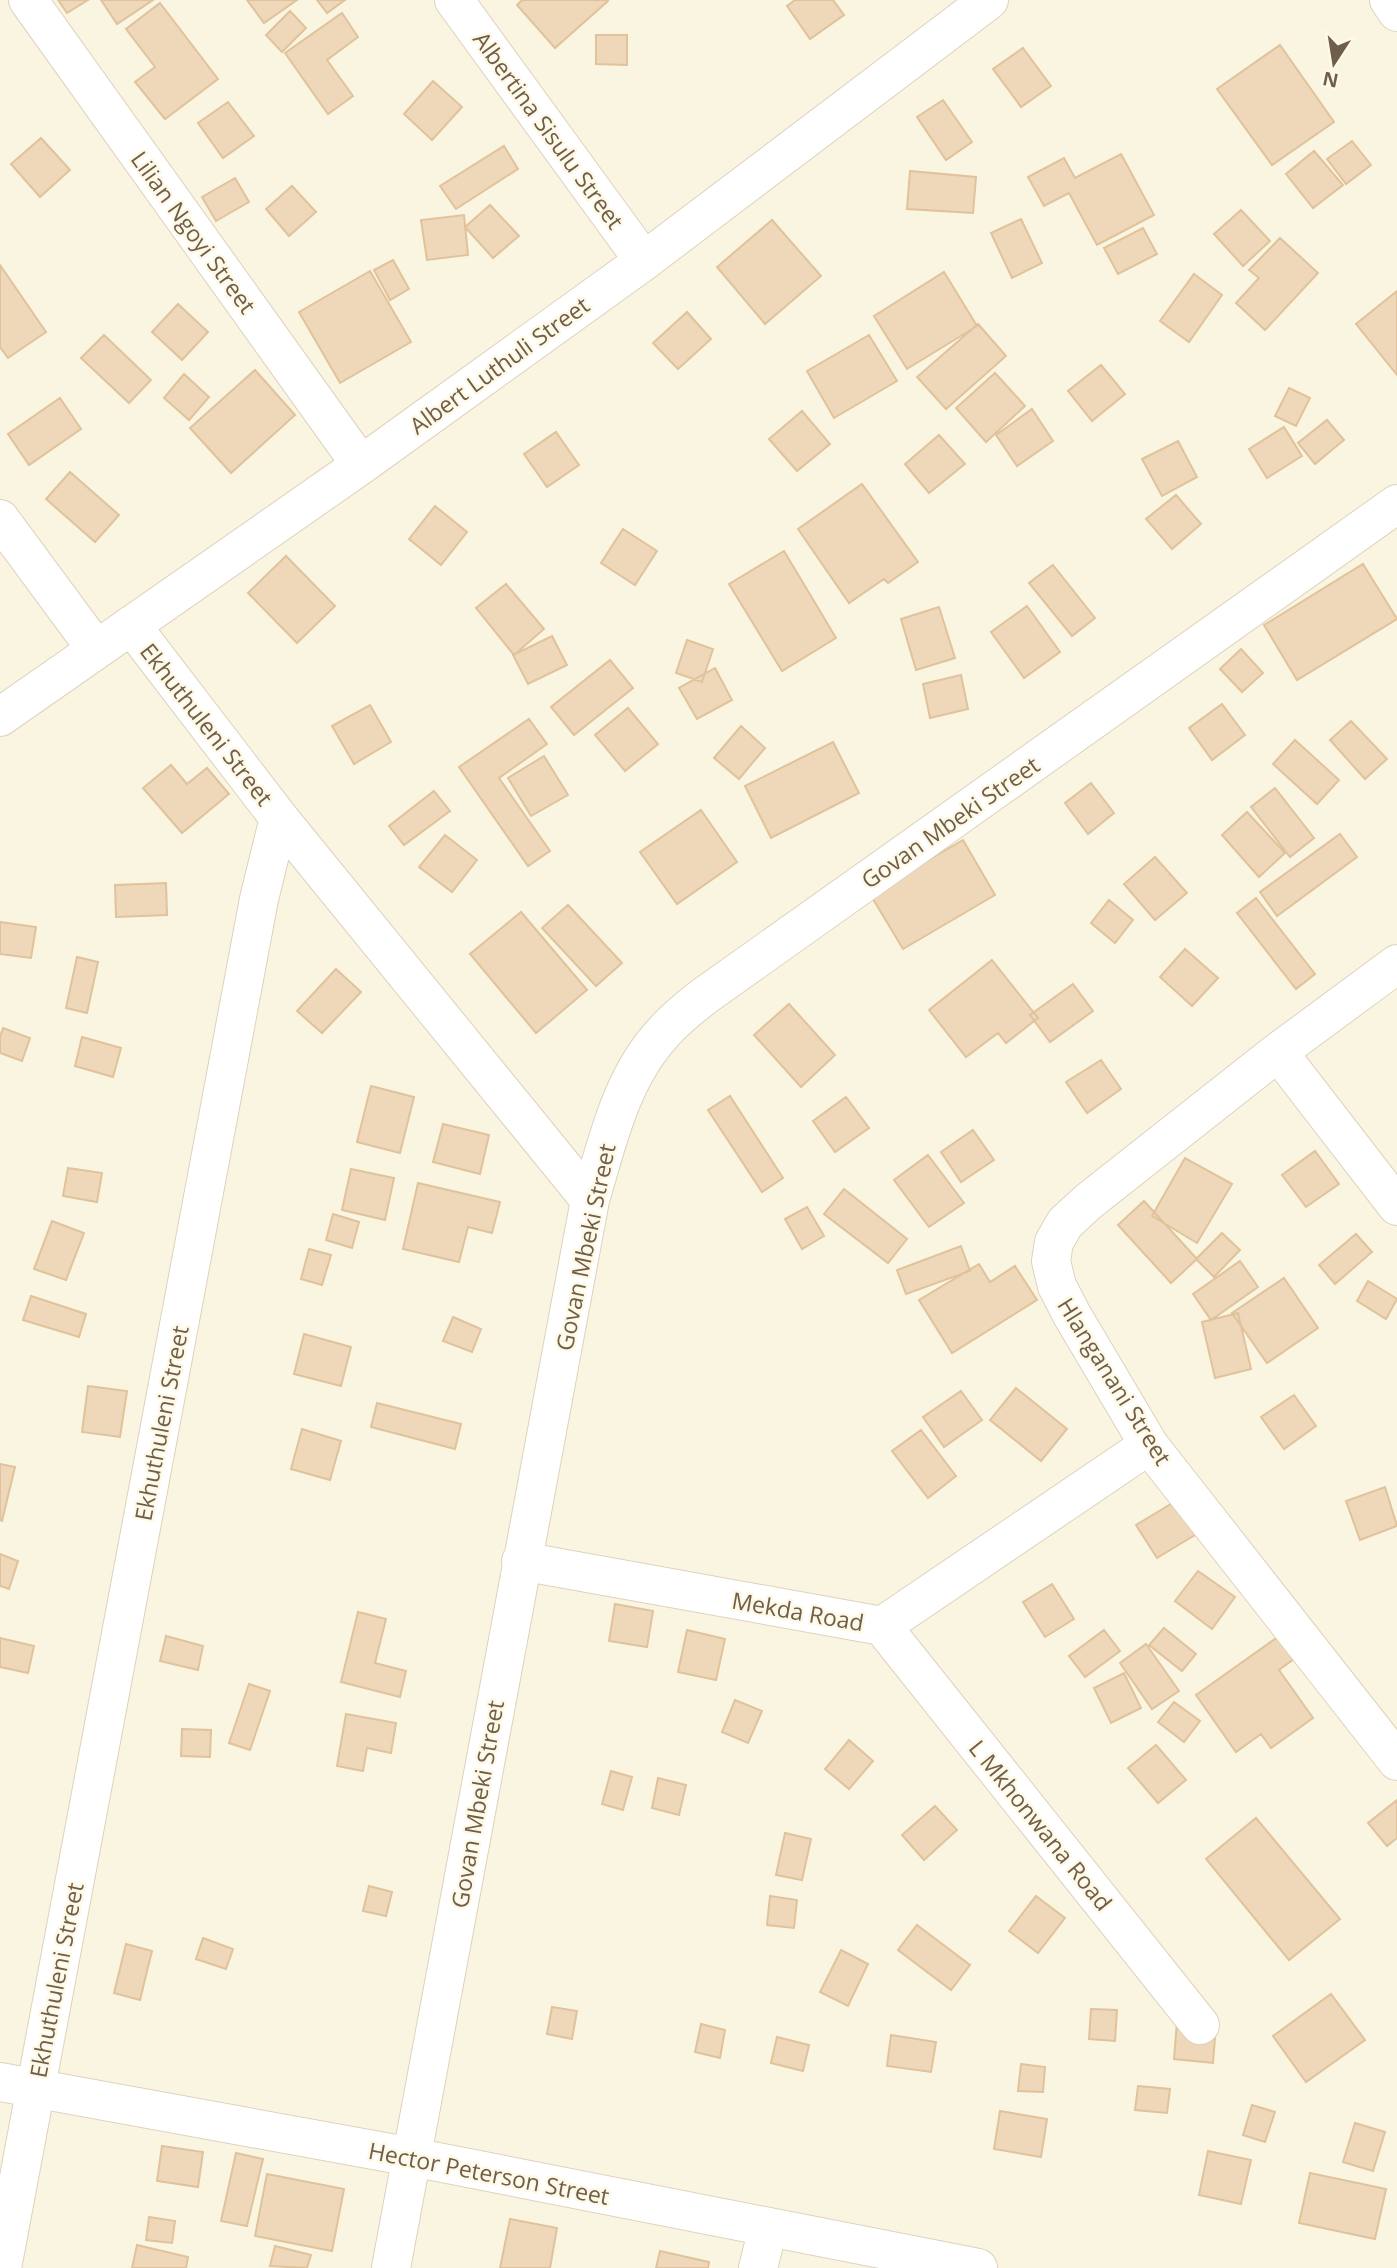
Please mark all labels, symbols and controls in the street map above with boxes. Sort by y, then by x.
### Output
street label: Albertina Sisulu Street [466,25,632,235]
north arrow [1299,28,1369,98]
text: N [1320,65,1341,94]
street label: Lilian Ngoyi Street [124,144,264,320]
street label: Albert Luthuli Street [403,289,595,441]
street label: Ekhuthuleni Street [133,636,281,812]
street label: Govan Mbeki Street [855,748,1045,896]
street label: Govan Mbeki Street [547,1141,623,1353]
street label: Hlanganani Street [1051,1291,1179,1471]
street label: Ekhuthuleni Street [126,1323,196,1523]
street label: Mekda Road [730,1584,866,1638]
street label: Govan Mbeki Street [443,1697,511,1911]
street label: L Mkhonwana Road [962,1733,1120,1917]
street label: Ekhuthuleni Street [21,1880,91,2080]
street label: Hector Peterson Street [366,2134,612,2212]

